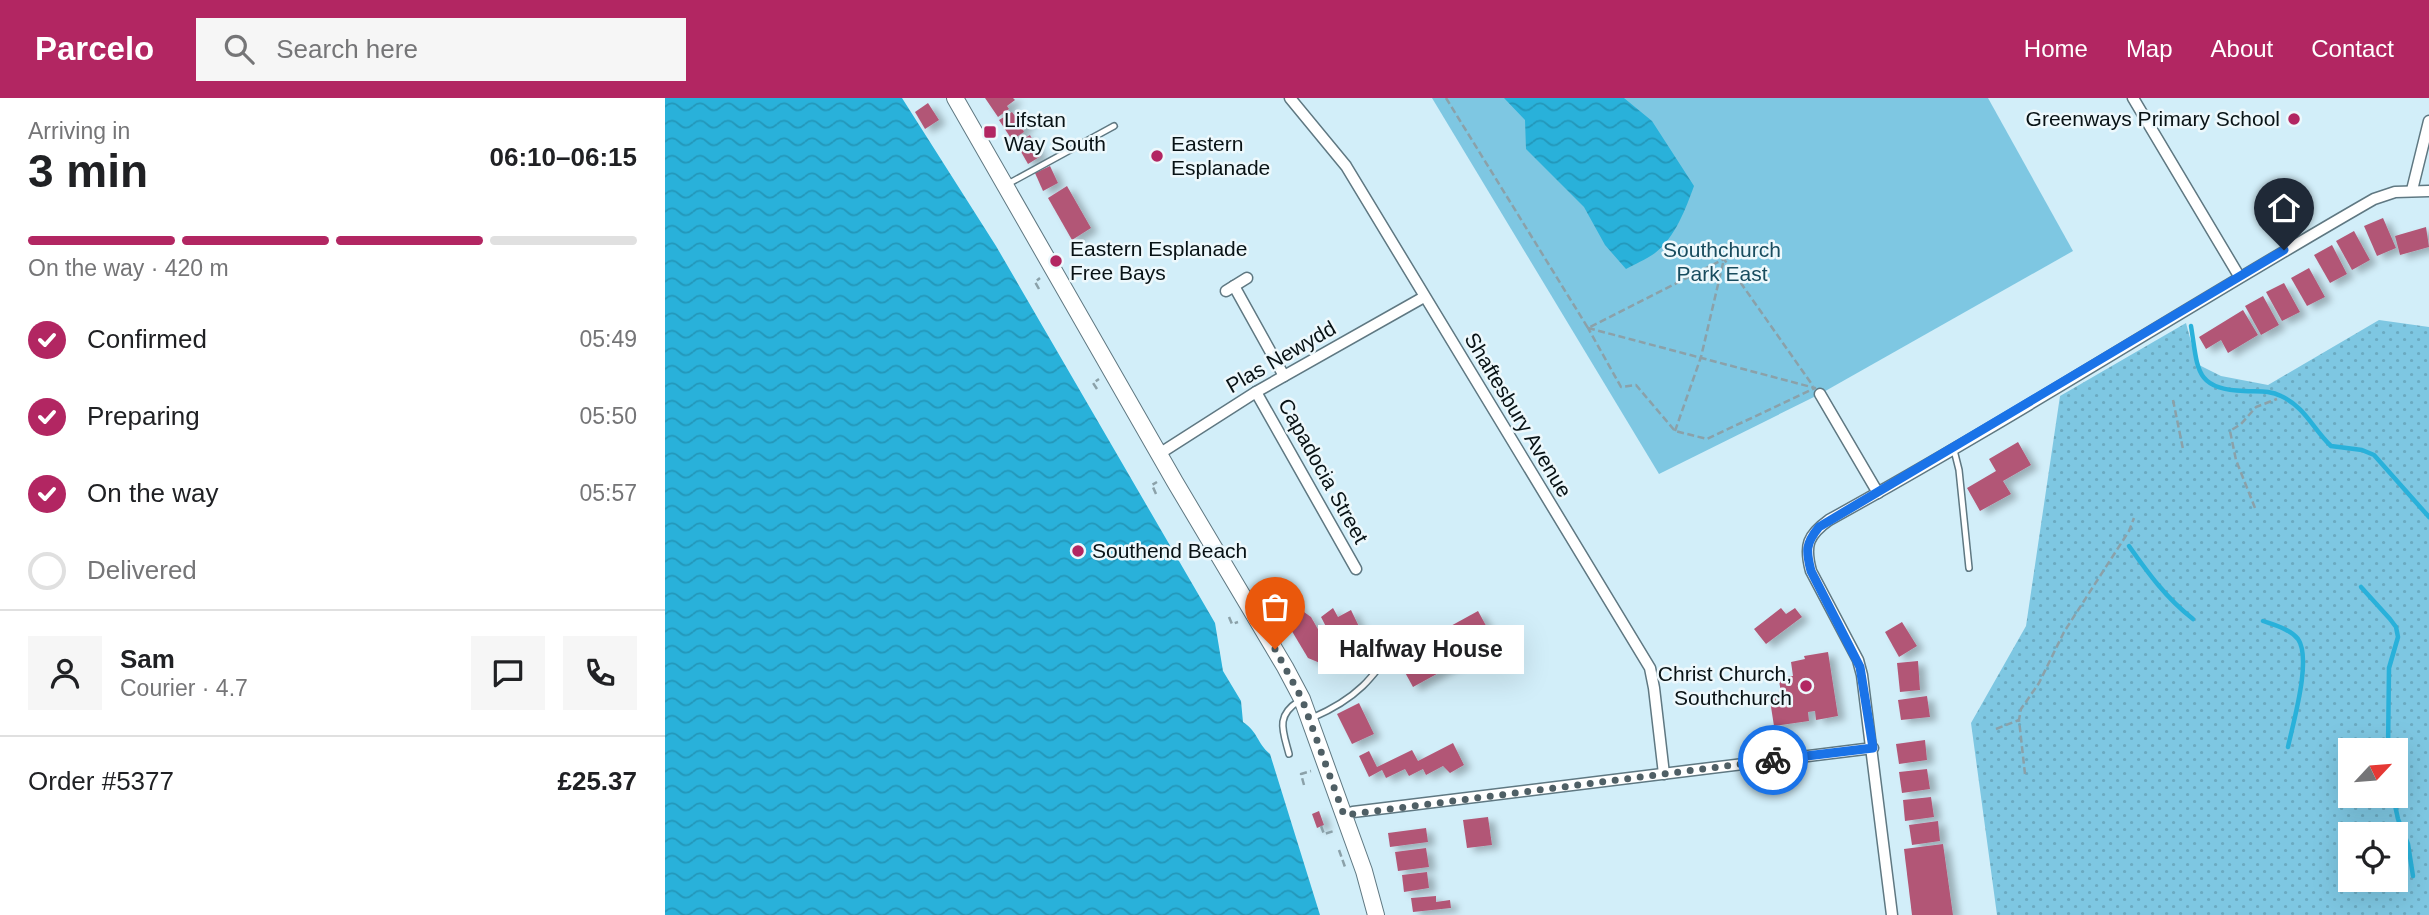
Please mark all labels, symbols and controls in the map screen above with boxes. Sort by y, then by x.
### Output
search box [196,18,686,81]
text: Parcelo [35,30,154,67]
icon: search [220,30,258,68]
text: Search here [276,34,418,64]
text: Home [2024,35,2088,62]
text: Map [2126,35,2173,62]
text: About [2211,35,2273,62]
text: Contact [2311,35,2394,62]
place label: Greenways Primary School [2026,107,2280,130]
place label: Lifstan Way South [1004,108,1106,155]
marker: Greenways Primary School [2286,111,2302,127]
text: Arriving in [28,118,130,144]
marker: Lifstan Way South [982,124,998,140]
place label: Eastern Esplanade [1171,132,1270,179]
text: 06:10–06:15 [490,142,637,172]
text: 3 min [28,145,148,197]
marker: Eastern Esplanade [1149,148,1165,164]
pin [2254,178,2314,250]
icon: home [2265,189,2303,227]
place label: Eastern Esplanade Free Bays [1070,237,1247,284]
park label: Southchurch Park East [1663,238,1781,285]
marker: Eastern Esplanade Free Bays [1048,253,1064,269]
text: On the way · 420 m [28,255,229,281]
street label: Plas Newydd [1222,316,1340,397]
icon: check [28,321,66,359]
text: Confirmed [87,324,207,354]
text: 05:49 [579,326,637,352]
street label: Shaftesbury Avenue [1460,328,1577,501]
street label: Capadocia Street [1274,394,1373,547]
icon: check [28,398,66,436]
text: Preparing [87,401,200,431]
text: 05:50 [579,403,637,429]
icon: check [28,475,66,513]
text: On the way [87,478,219,508]
text: 05:57 [579,480,637,506]
place label: Southend Beach [1092,539,1247,562]
marker: Southend Beach [1070,543,1086,559]
text: Delivered [87,555,197,585]
pin [1245,577,1305,649]
icon: bag [1256,588,1294,626]
callout: Halfway House [1317,624,1523,674]
button: person [28,636,102,710]
button: chat [471,636,545,710]
button: phone [563,636,637,710]
text: Halfway House [1339,636,1503,662]
text: Sam [120,644,175,674]
place label: Christ Church, Southchurch [1658,662,1792,709]
text: Courier · 4.7 [120,675,248,701]
marker: Christ Church, Southchurch [1798,678,1814,694]
courier [1738,725,1808,795]
north arrow [2338,738,2408,808]
map controls [2338,738,2408,892]
icon: bike [1754,741,1792,779]
text: Order #5377 [28,766,174,796]
text: £25.37 [557,766,637,796]
button: locate [2338,822,2408,892]

